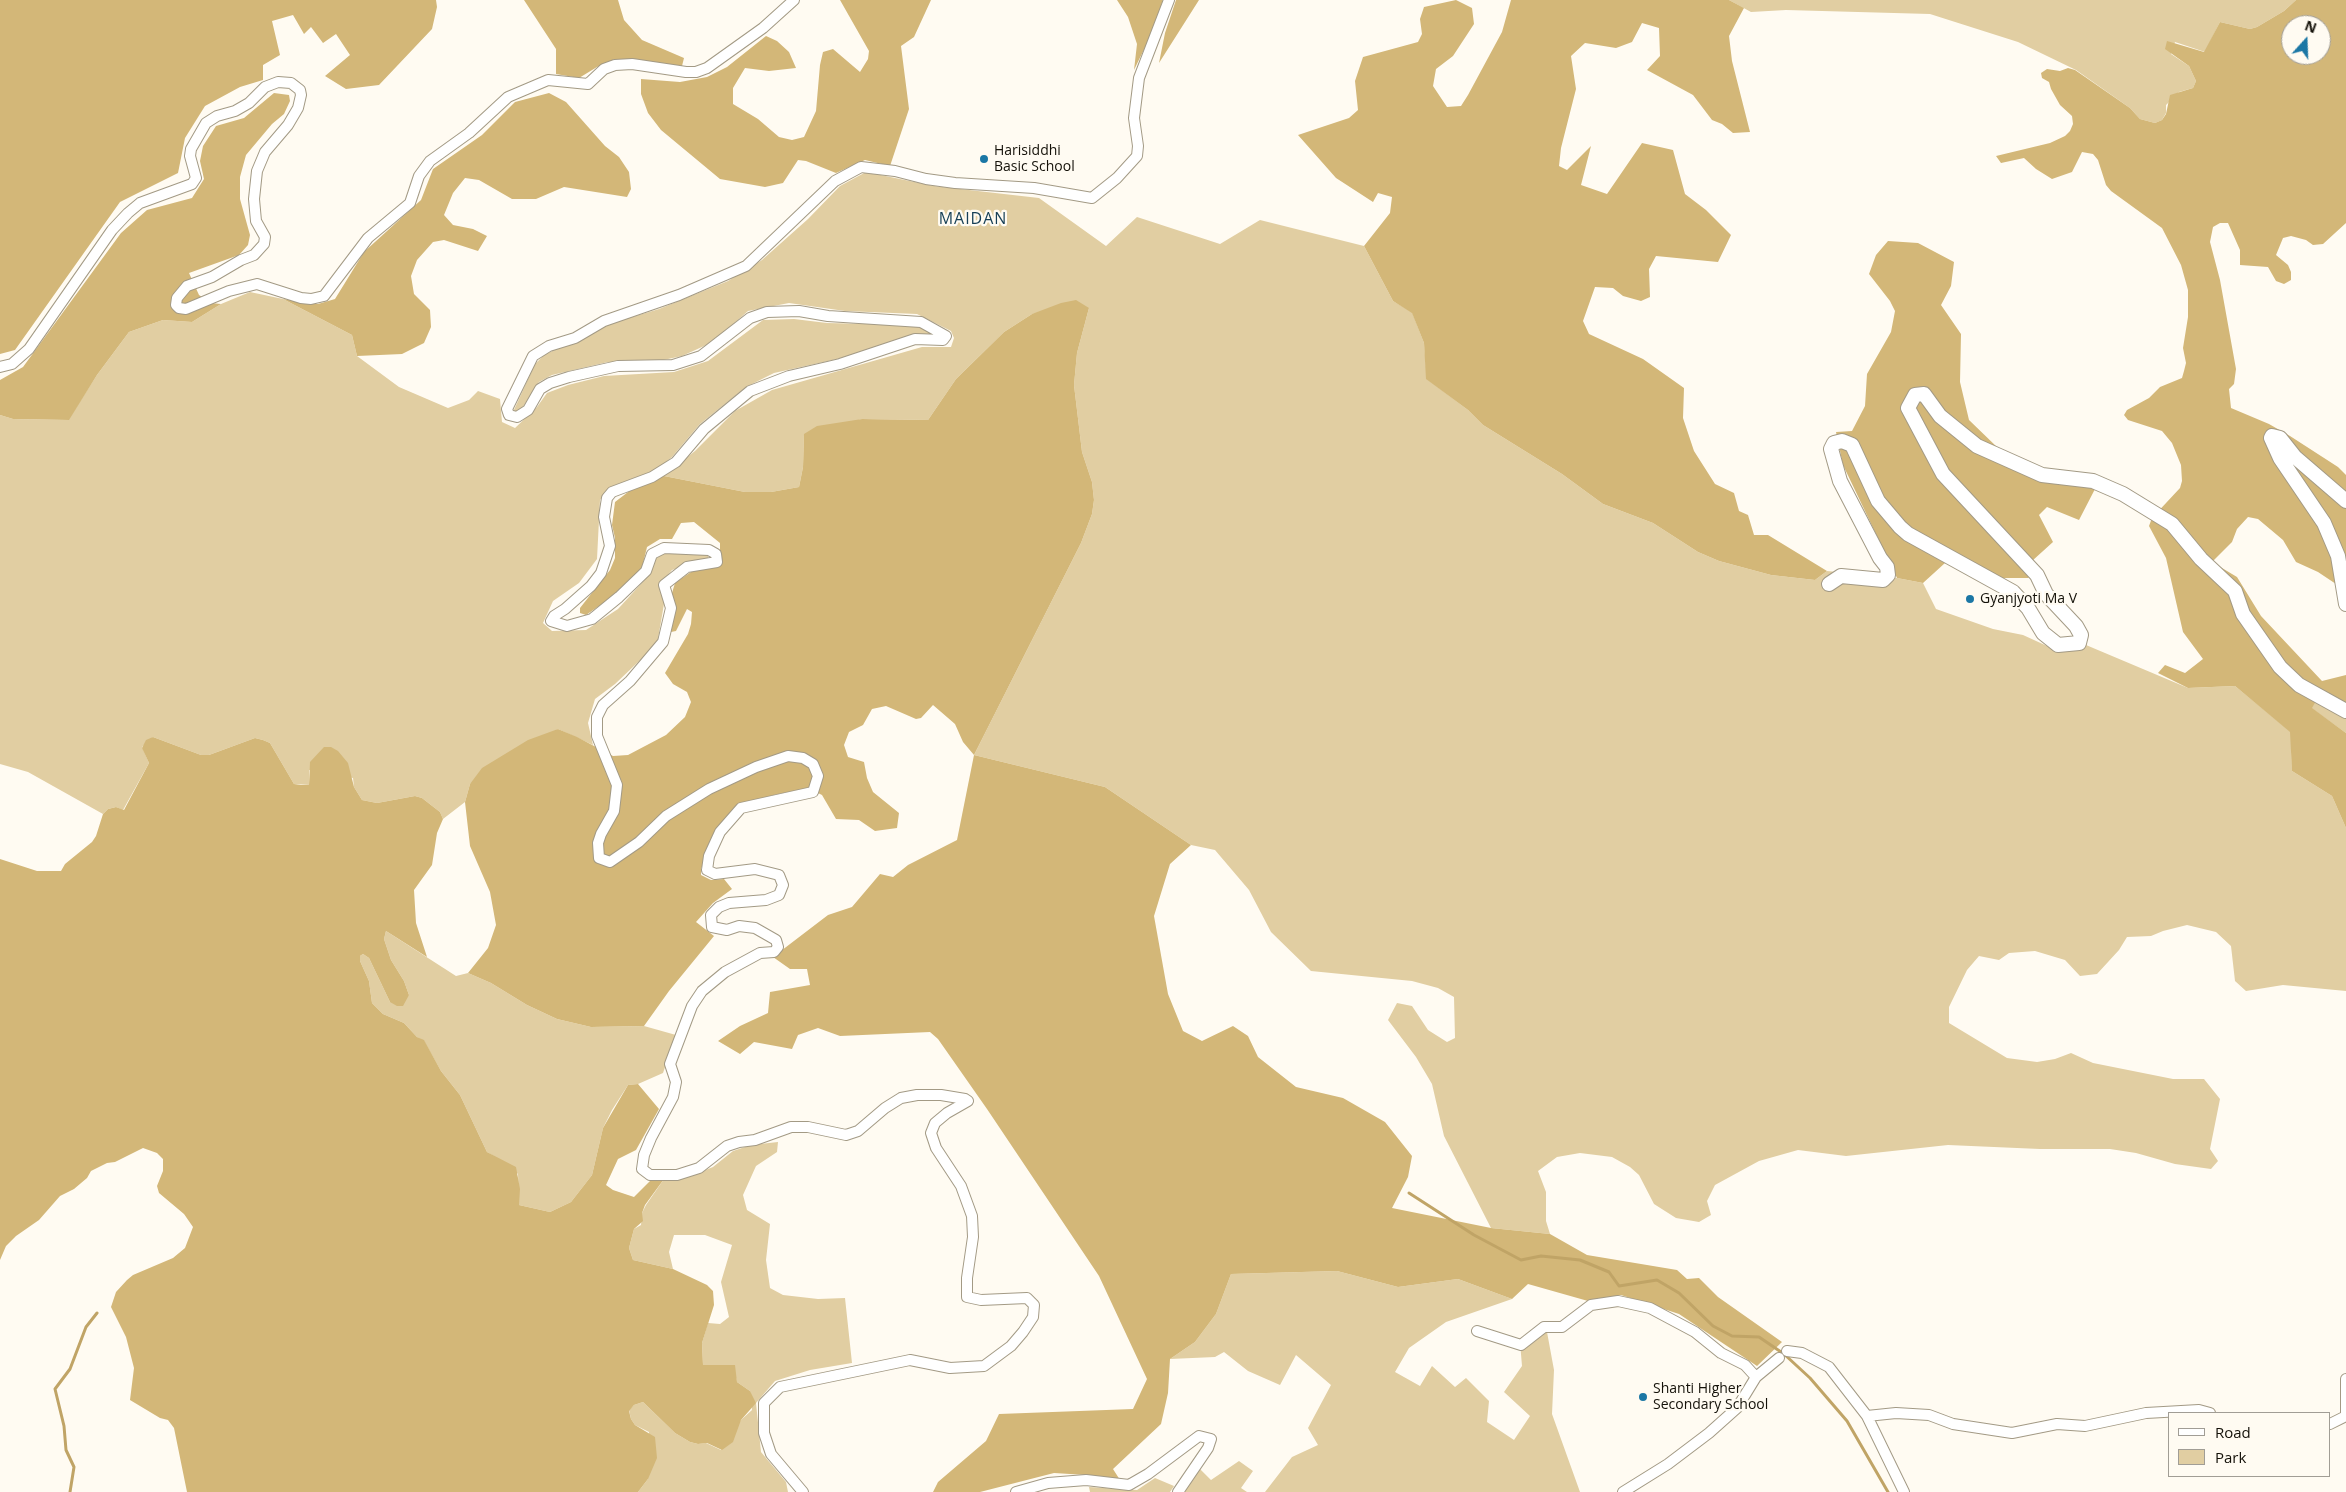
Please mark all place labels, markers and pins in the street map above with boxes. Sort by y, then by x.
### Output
place label: Harisiddhi Basic School [994,143,1075,176]
marker: Harisiddhi Basic School [978,153,990,165]
place label: Gyanjyoti Ma V [1980,591,2077,607]
marker: Gyanjyoti Ma V [1964,593,1976,605]
place label: Shanti Higher Secondary School [1653,1381,1768,1414]
marker: Shanti Higher Secondary School [1637,1391,1649,1403]

